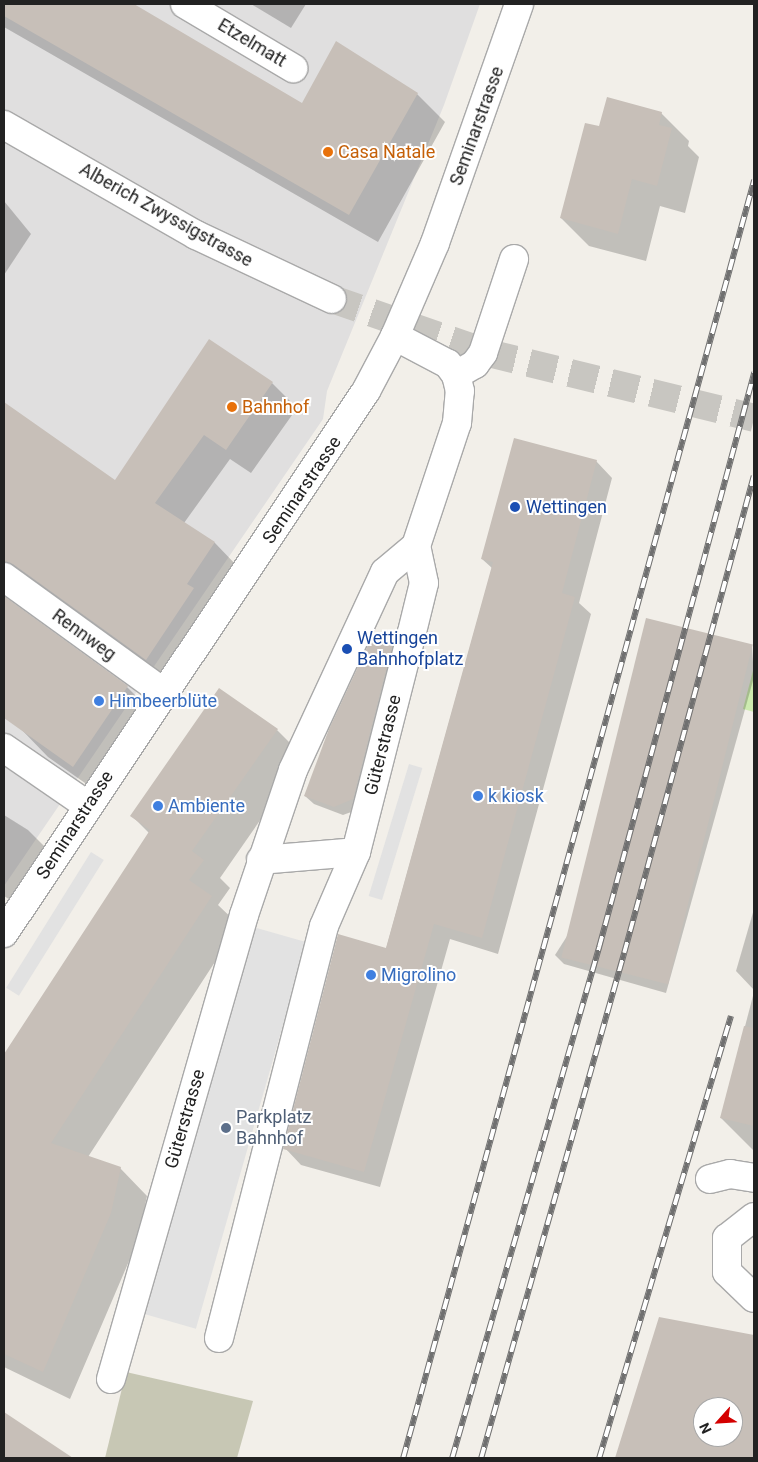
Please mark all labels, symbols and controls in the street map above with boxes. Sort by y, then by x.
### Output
street label: Etzelmatt [214,14,290,72]
street label: Seminarstrasse [445,64,509,188]
place label: Casa Natale [338,141,435,163]
marker: Casa Natale [322,146,334,158]
street label: Alberich Zwyssigstrasse [76,158,256,272]
place label: Bahnhof [242,396,309,418]
marker: Bahnhof [226,401,238,413]
street label: Seminarstrasse [258,432,346,548]
place label: Wettingen [526,496,607,518]
marker: Wettingen [508,500,522,514]
street label: Rennweg [48,605,120,665]
place label: Wettingen Bahnhofplatz [357,628,463,670]
marker: Wettingen Bahnhofplatz [341,643,353,655]
place label: Himbeerblüte [109,690,217,712]
street label: Güterstrasse [360,693,406,797]
marker: Himbeerblüte [93,695,105,707]
street label: Seminarstrasse [32,767,118,883]
place label: k kiosk [488,785,544,807]
marker: k kiosk [472,790,484,802]
place label: Ambiente [168,795,245,817]
marker: Ambiente [152,800,164,812]
place label: Migrolino [381,964,456,986]
marker: Migrolino [365,969,377,981]
street label: Güterstrasse [160,1067,210,1171]
place label: Parkplatz Bahnhof [236,1107,311,1150]
marker: Parkplatz Bahnhof [220,1122,232,1134]
north arrow [693,1397,743,1447]
text: N [696,1420,715,1436]

